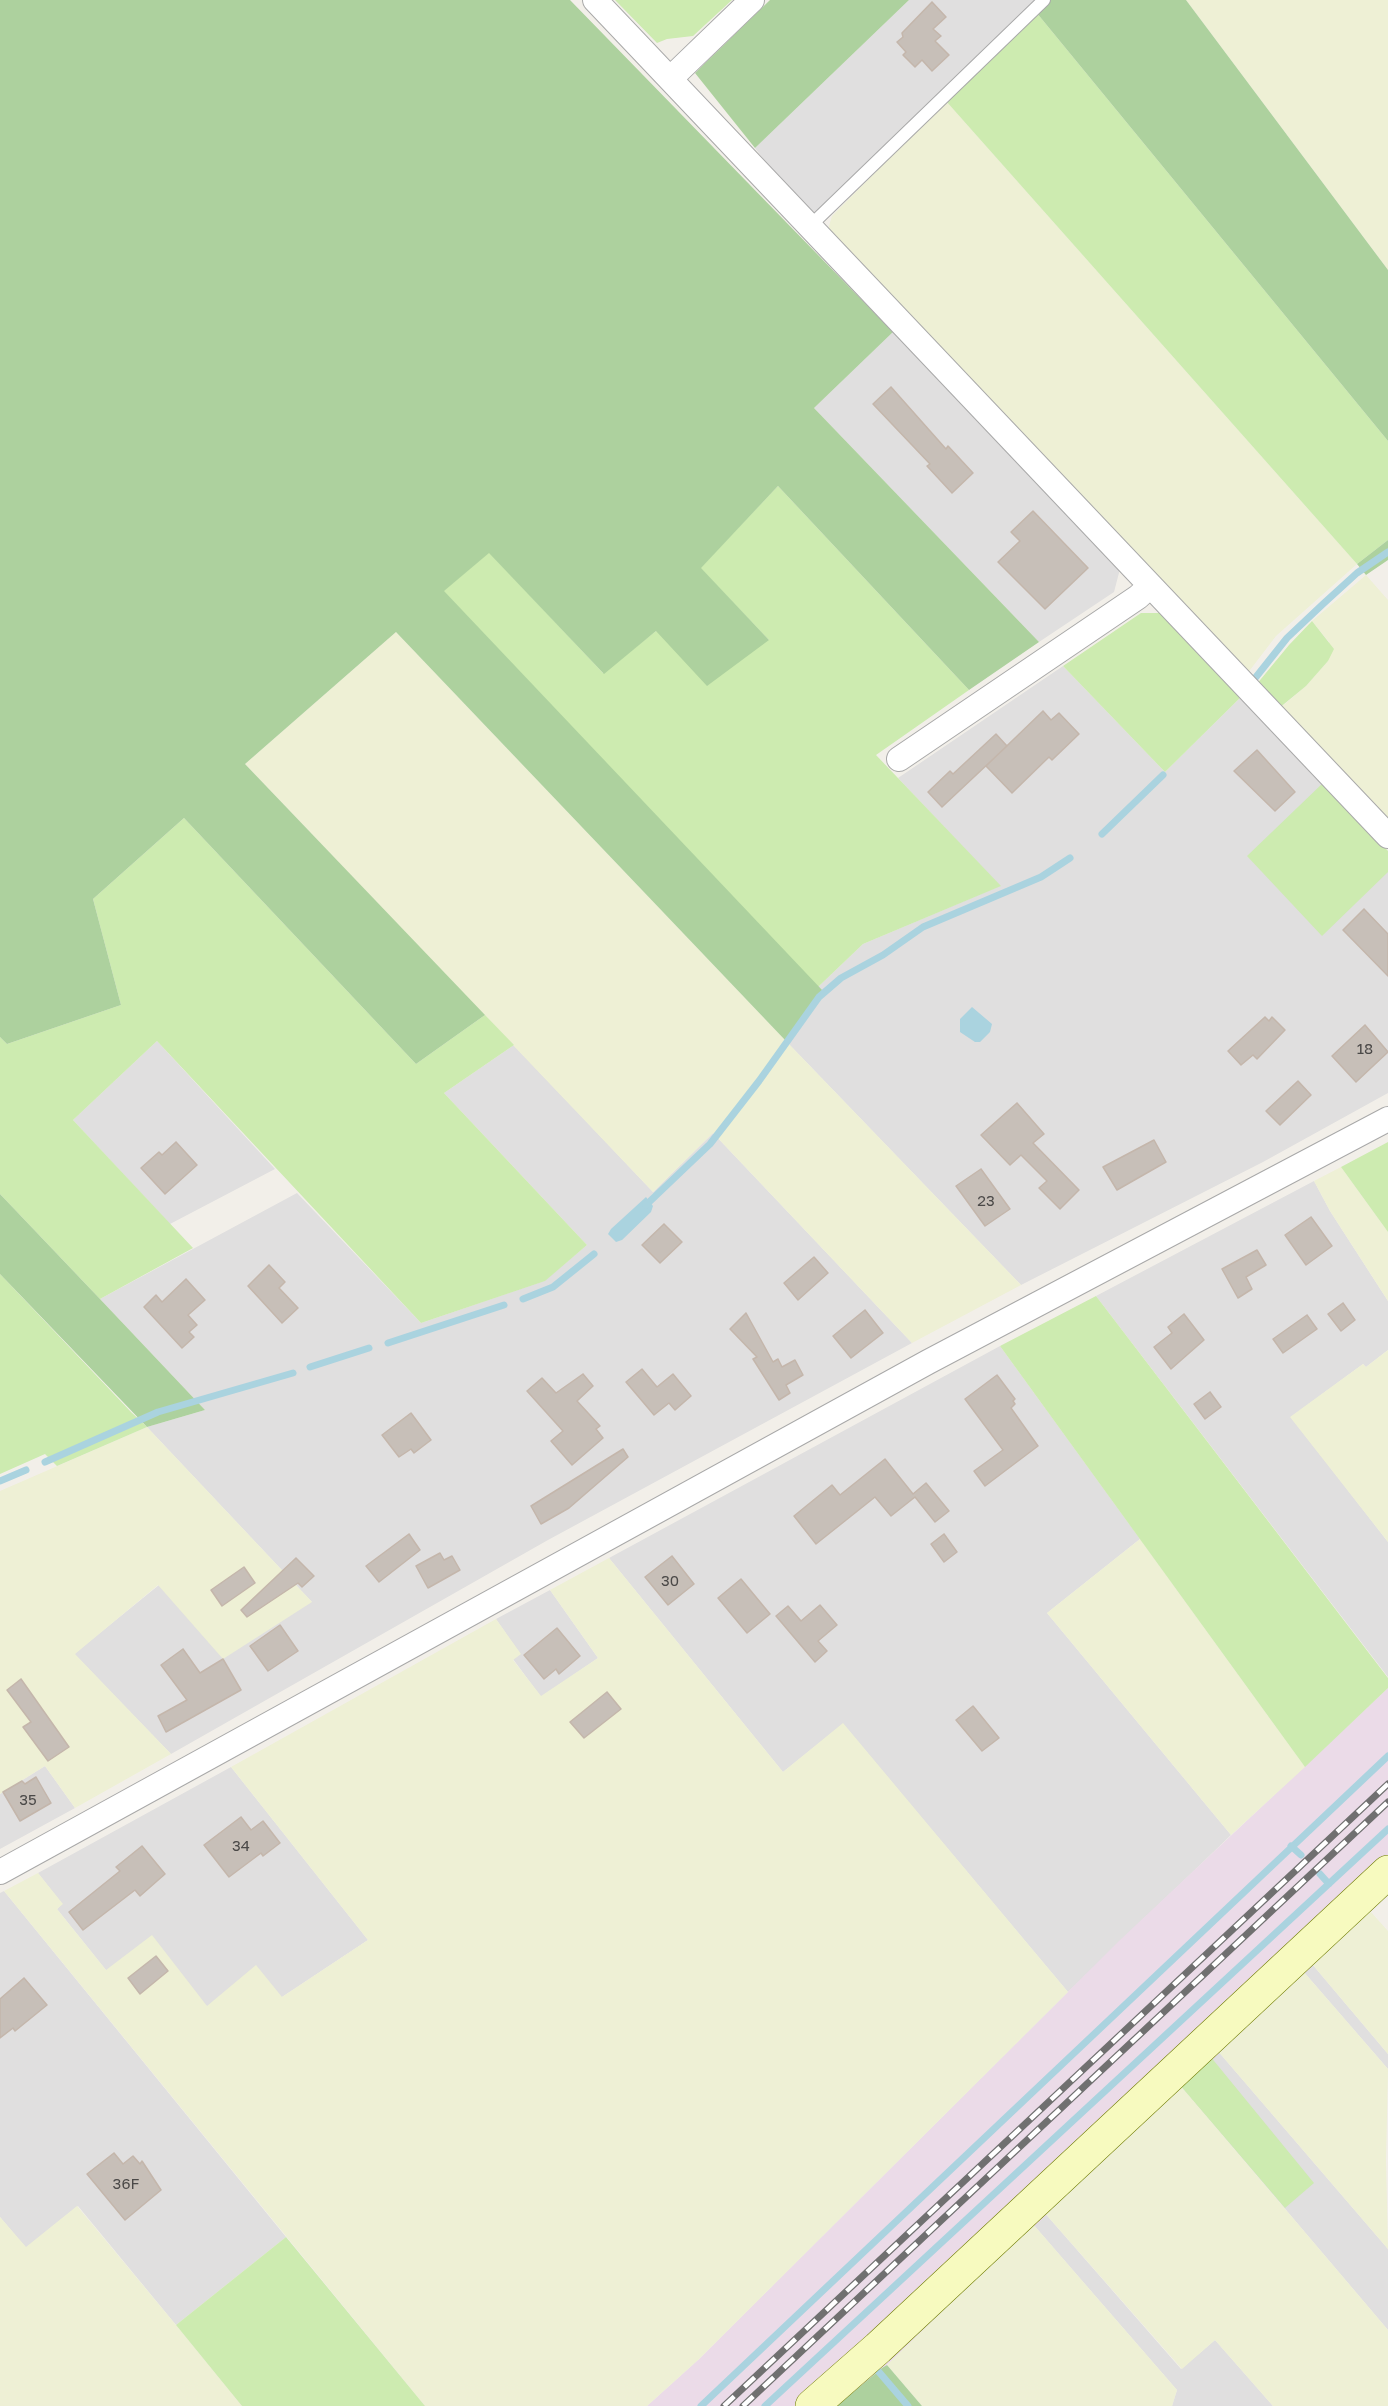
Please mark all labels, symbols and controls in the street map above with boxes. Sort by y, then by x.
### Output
house number: 18 [1357,1040,1373,1058]
house number: 23 [977,1192,995,1210]
house number: 30 [661,1572,679,1590]
house number: 35 [19,1791,37,1809]
house number: 34 [232,1837,250,1855]
house number: 36F [113,2175,139,2193]

